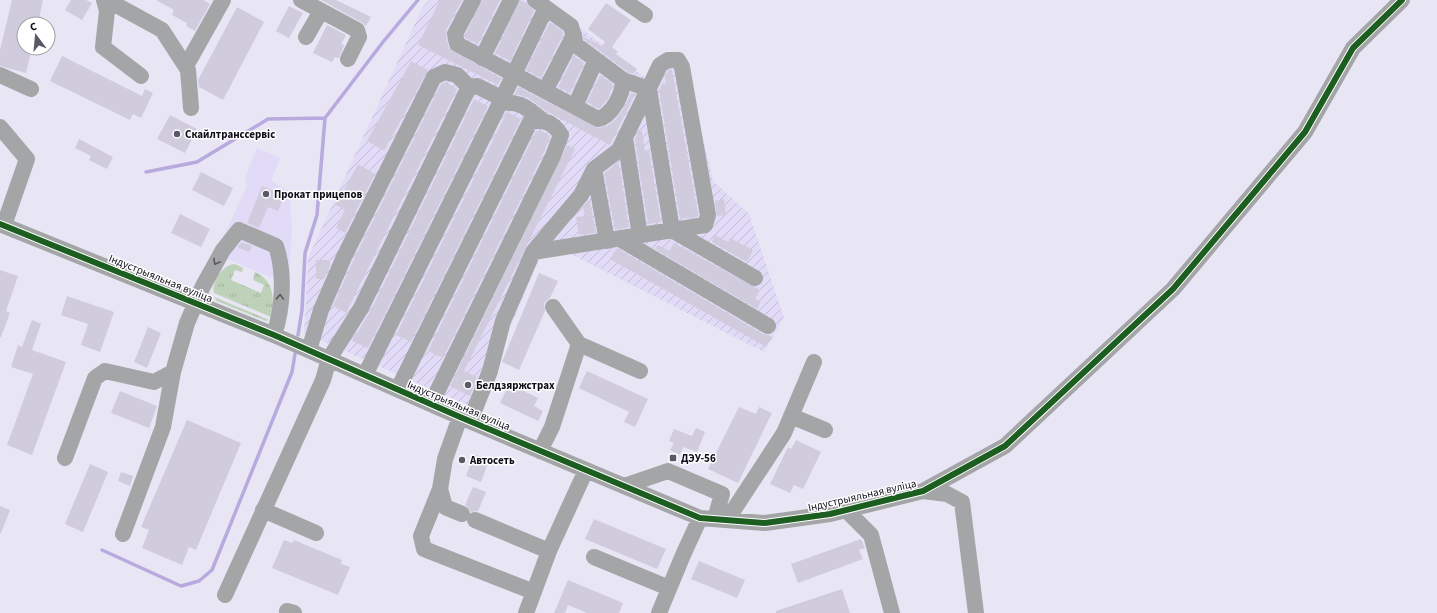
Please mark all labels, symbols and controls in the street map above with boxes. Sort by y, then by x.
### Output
north arrow [16,16,56,56]
text: С [28,19,39,35]
place label: Скайлтранссервіс [185,127,275,142]
marker: Скайлтранссервіс [172,129,182,139]
place label: Прокат прицепов [274,187,363,202]
marker: Прокат прицепов [261,189,271,199]
street label: Індустрыяльная вуліца [107,251,215,306]
one-way arrow [214,258,221,265]
one-way arrow [276,294,285,300]
street label: Індустрыяльная вуліца [405,377,513,434]
place label: Белдзяржстрах [476,378,555,393]
marker: Белдзяржстрах [463,380,473,390]
place label: ДЭУ-56 [681,451,716,466]
place label: Автосеть [469,453,515,468]
marker: ДЭУ-56 [668,453,678,463]
marker: Автосеть [457,455,467,465]
street label: Індустрыяльная вуліца [806,476,918,515]

